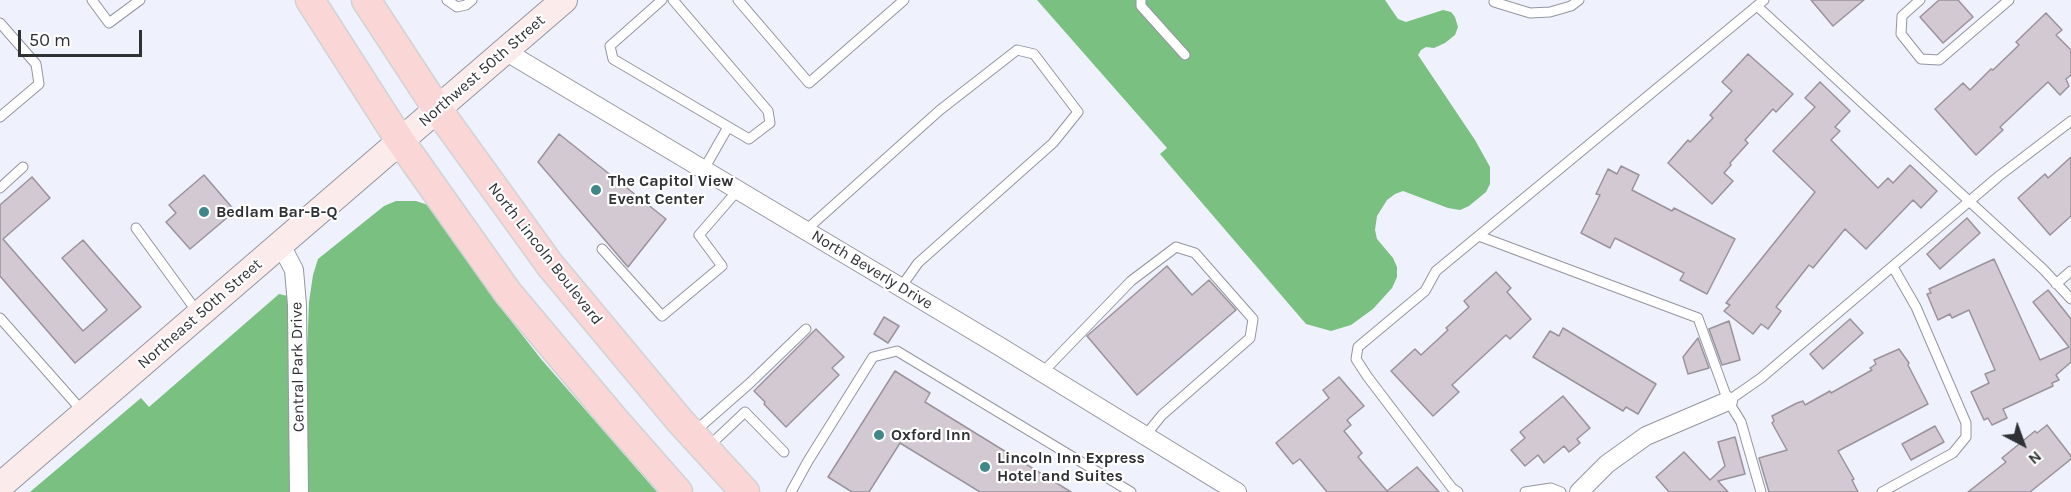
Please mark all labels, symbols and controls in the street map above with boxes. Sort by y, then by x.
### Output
street label: Northwest 50th Street [415,11,549,131]
scale bar [21,18,146,56]
text: 50 m [29,29,71,51]
place label: The Capitol View Event Center [608,171,733,209]
street label: North Lincoln Boulevard [484,179,606,329]
marker: The Capitol View Event Center [589,183,603,197]
place label: Bedlam Bar-B-Q [216,202,337,222]
marker: Bedlam Bar-B-Q [197,205,211,219]
street label: North Beverly Drive [808,226,936,314]
street label: Northeast 50th Street [134,255,266,373]
street label: Central Park Drive [287,302,309,432]
north arrow [1993,414,2053,474]
place label: Oxford Inn [891,425,971,445]
marker: Oxford Inn [872,428,886,442]
text: N [2025,447,2046,469]
place label: Lincoln Inn Express Hotel and Suites [997,448,1145,486]
marker: Lincoln Inn Express Hotel and Suites [978,460,992,474]

